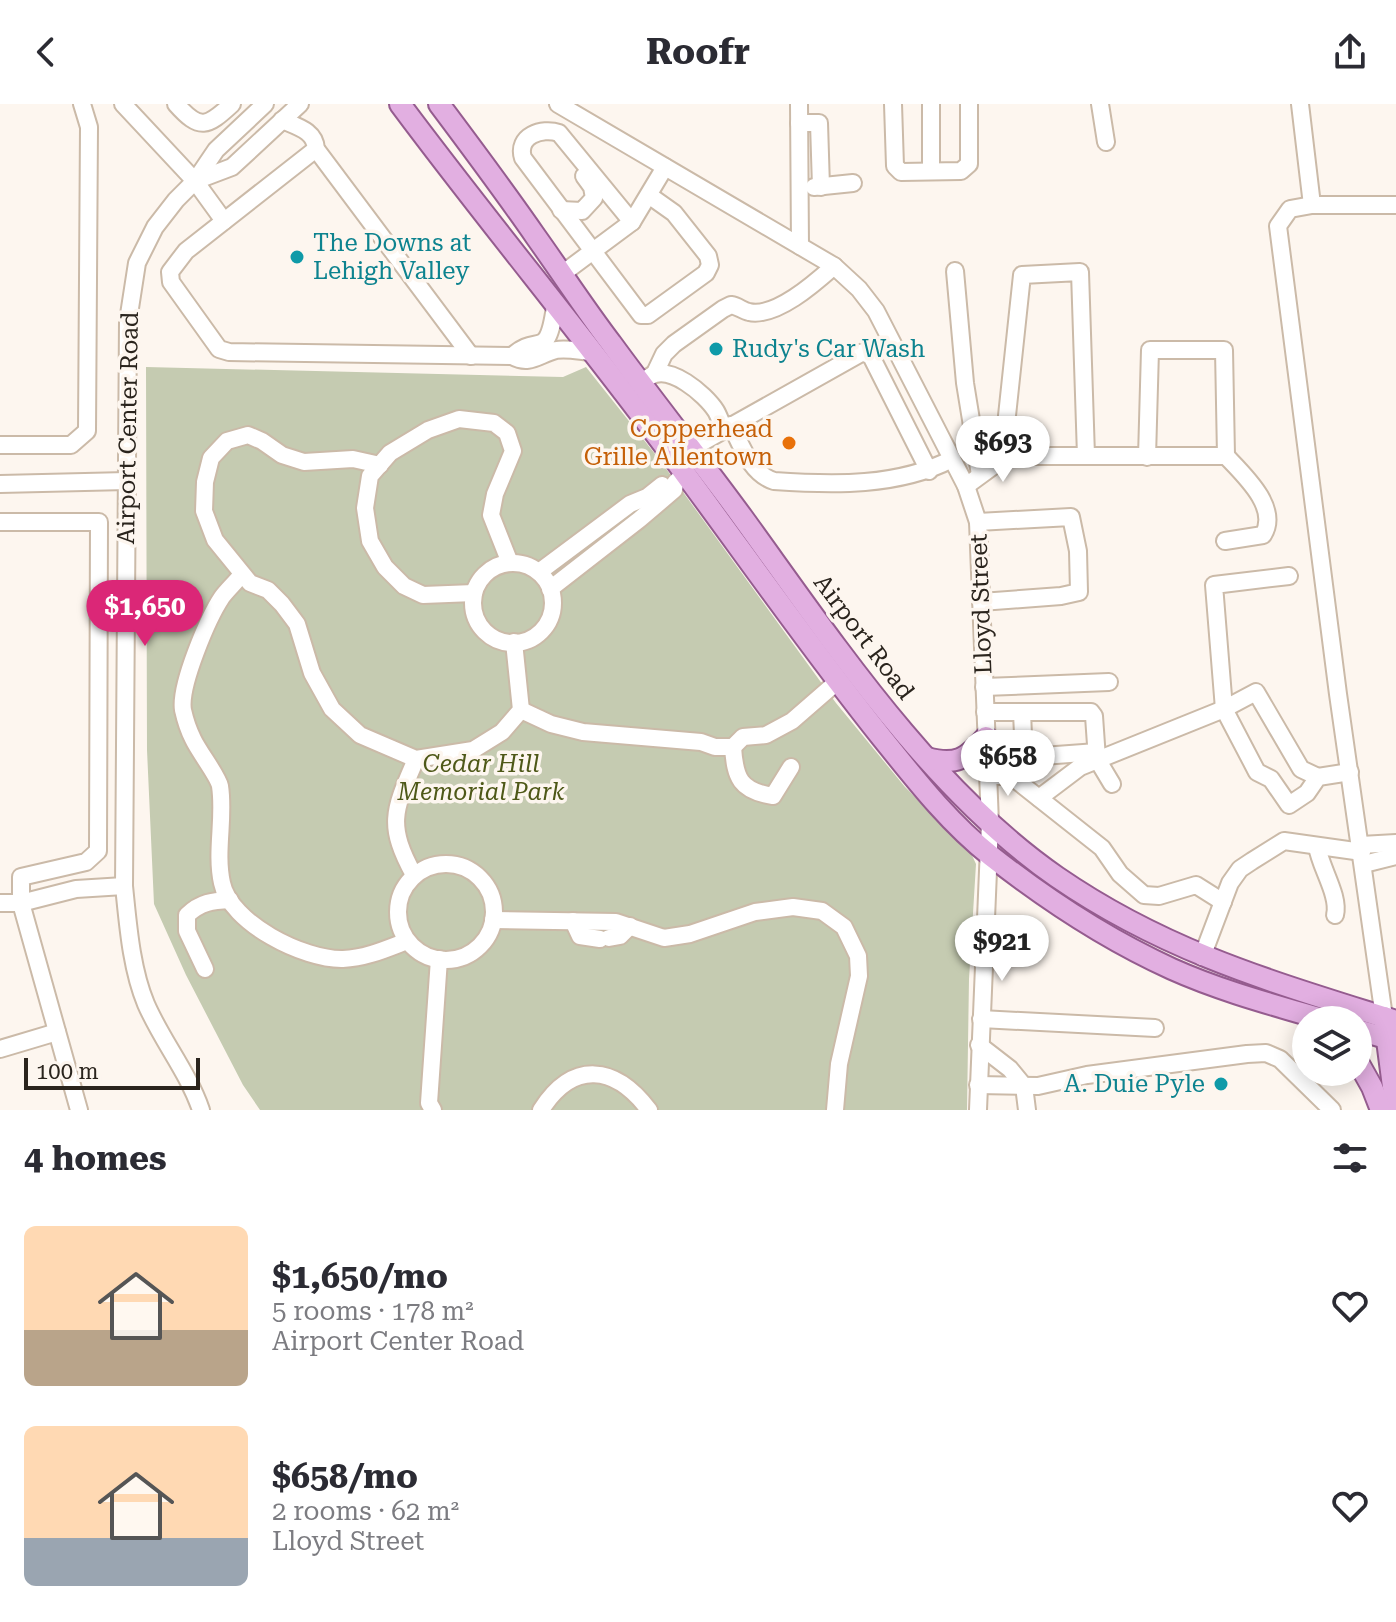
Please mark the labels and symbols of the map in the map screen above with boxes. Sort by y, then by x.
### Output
place label: The Downs at Lehigh Valley [313,229,471,285]
marker: The Downs at Lehigh Valley [288,248,306,266]
street label: Airport Center Road [112,311,144,545]
place label: Rudy's Car Wash [732,335,925,363]
marker: Rudy's Car Wash [707,340,725,358]
place label: Copperhead Grille Allentown [584,415,773,471]
pin: $693 [956,416,1050,484]
marker: Copperhead Grille Allentown [780,434,798,452]
street label: Lloyd Street [965,533,997,675]
street label: Airport Road [808,569,920,705]
pin: $1,650 [80,580,210,648]
pin: $658 [961,730,1055,798]
park label: Cedar Hill Memorial Park [397,750,564,806]
pin: $921 [955,915,1049,983]
scale bar [24,1054,200,1090]
place label: A. Duie Pyle [1064,1070,1205,1098]
marker: A. Duie Pyle [1212,1075,1230,1093]

